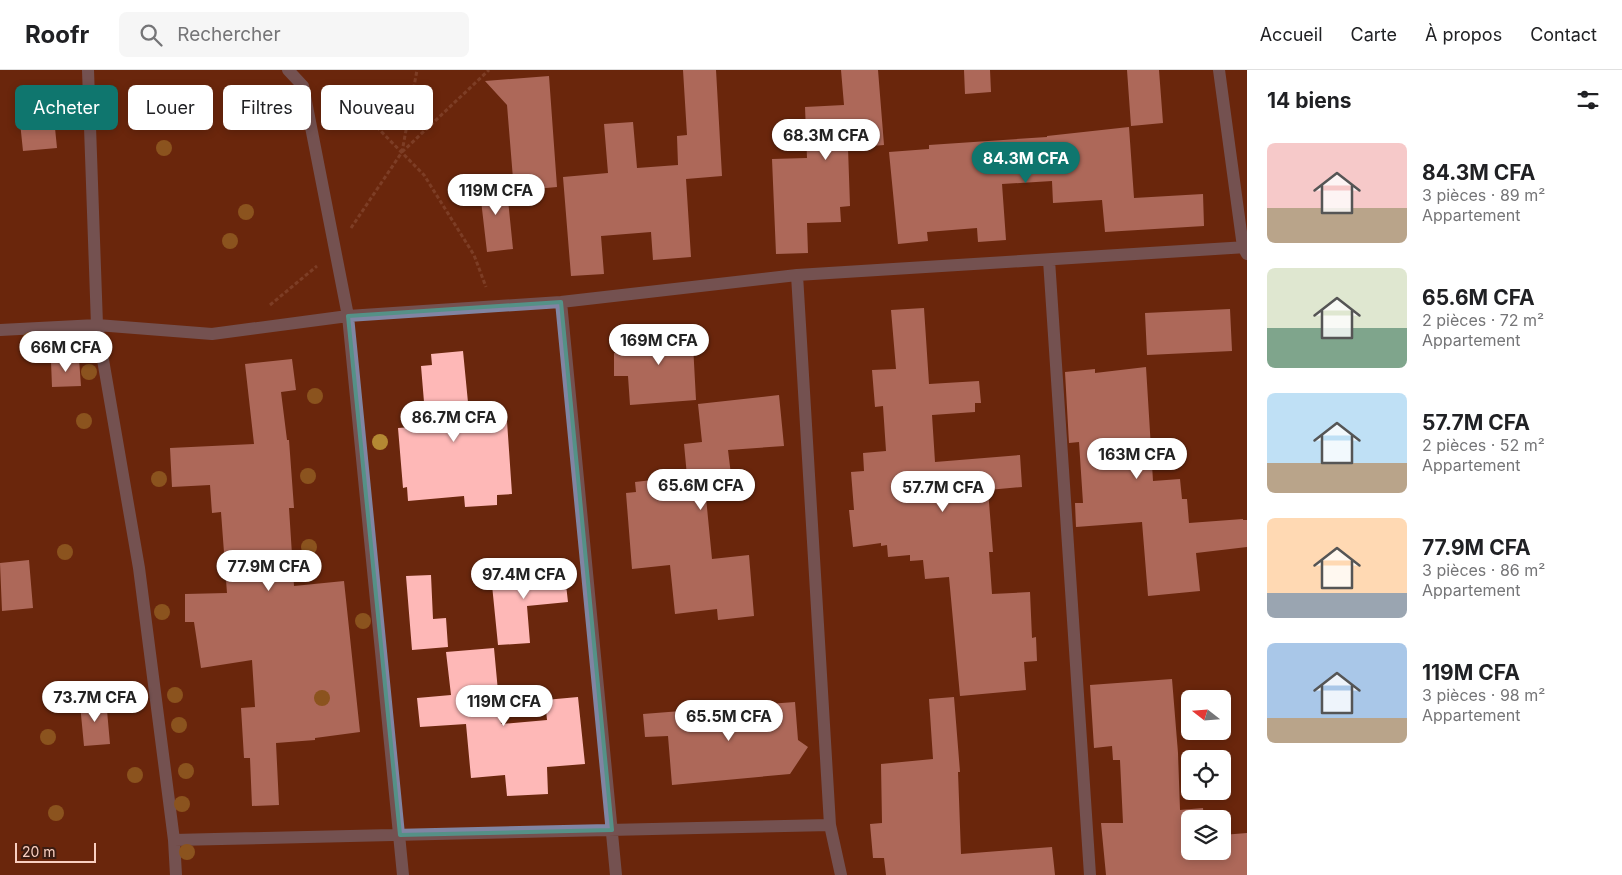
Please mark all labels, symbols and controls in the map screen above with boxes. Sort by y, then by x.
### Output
search box [119,12,469,57]
text: Roofr [25,20,89,49]
icon: search [137,21,165,49]
text: Rechercher [177,23,281,46]
text: Accueil [1260,24,1323,45]
text: Carte [1351,24,1397,45]
text: À propos [1425,24,1502,45]
text: Contact [1530,24,1597,45]
chip: Acheter [15,85,118,130]
chip: Louer [128,85,213,130]
chip: Filtres [223,85,311,130]
chip: Nouveau [321,85,433,130]
icon: filters [1574,86,1602,114]
text: 14 biens [1267,88,1352,113]
pin: 68.3M CFA [769,118,883,161]
text: 68.3M CFA [783,125,869,145]
pin: 84.3M CFA [969,142,1083,184]
text: 84.3M CFA [983,148,1069,168]
text: 84.3M CFA [1422,160,1535,185]
icon: home [1307,163,1367,223]
pin: 119M CFA [444,174,548,216]
text: 119M CFA [459,180,533,200]
text: 3 pièces · 89 m² [1422,185,1545,205]
text: Appartement [1422,205,1520,225]
text: 65.6M CFA [1422,285,1535,310]
icon: home [1307,288,1367,348]
text: 2 pièces · 72 m² [1422,310,1544,330]
pin: 169M CFA [607,324,711,366]
pin: 66M CFA [20,330,112,373]
text: 169M CFA [620,330,698,350]
text: Appartement [1422,330,1520,350]
text: 66M CFA [30,337,102,357]
pin: 86.7M CFA [397,400,511,443]
text: 86.7M CFA [412,407,496,427]
text: 57.7M CFA [1422,410,1530,435]
icon: home [1307,413,1367,473]
text: 2 pièces · 52 m² [1422,435,1545,455]
pin: 163M CFA [1085,438,1189,480]
text: 163M CFA [1098,444,1176,464]
text: Appartement [1422,455,1520,475]
pin: 65.6M CFA [644,468,758,511]
pin: 57.7M CFA [886,470,1000,513]
text: 65.6M CFA [658,475,744,495]
text: 57.7M CFA [902,477,984,497]
text: 77.9M CFA [1422,535,1531,560]
icon: home [1307,538,1367,598]
pin: 77.9M CFA [212,550,326,592]
text: 77.9M CFA [228,556,310,576]
pin: 97.4M CFA [467,558,581,600]
text: 3 pièces · 86 m² [1422,560,1545,580]
text: 97.4M CFA [482,564,566,584]
text: Appartement [1422,580,1520,600]
text: 119M CFA [1422,660,1520,685]
icon: home [1307,663,1367,723]
pin: 73.7M CFA [38,680,152,723]
pin: 119M CFA [452,684,556,727]
text: 3 pièces · 98 m² [1422,685,1545,705]
text: 73.7M CFA [53,687,137,707]
north arrow [1181,690,1231,740]
map controls [1181,690,1231,860]
text: 119M CFA [467,691,541,711]
pin: 65.5M CFA [672,700,786,742]
text: Appartement [1422,705,1520,725]
text: 65.5M CFA [686,706,772,726]
button: locate [1181,750,1231,800]
button: layers [1181,810,1231,860]
scale bar [15,840,96,863]
text: 20 m [22,843,56,860]

